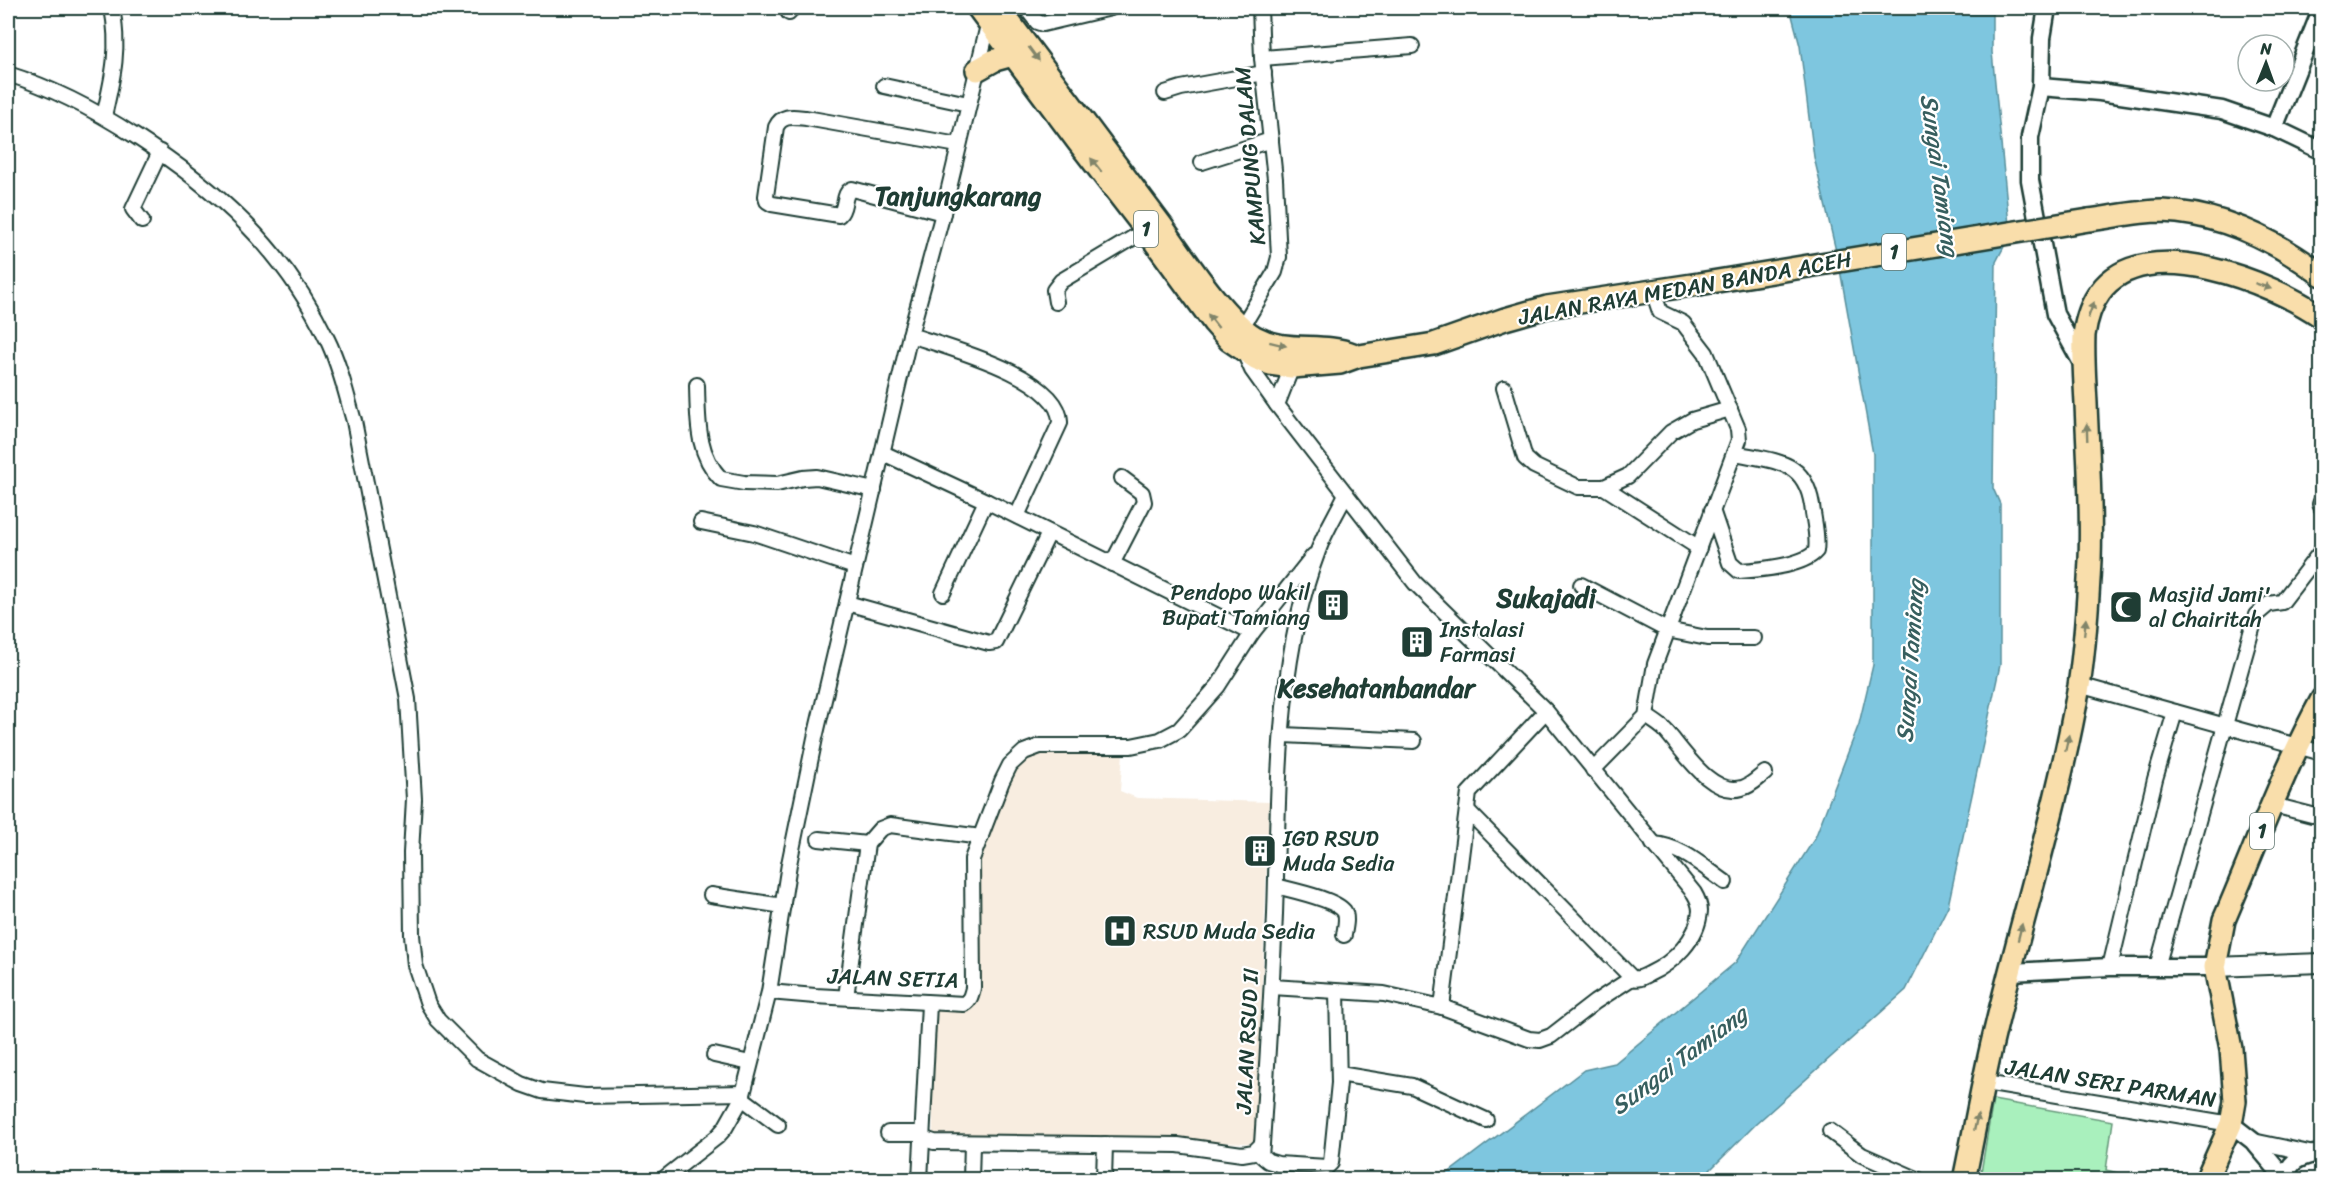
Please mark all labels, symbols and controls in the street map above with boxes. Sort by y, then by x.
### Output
north arrow [2236,33,2296,93]
text: N [2259,34,2273,63]
one-way arrow [1028,45,1040,61]
street label: KAMPUNG DALAM [1223,65,1277,247]
water label: Sungai Tamiang [1908,91,1973,262]
one-way arrow [1089,157,1102,173]
district label: Tanjungkarang [875,173,1041,219]
road number: 1 [1134,211,1158,247]
road number: 1 [1882,234,1906,270]
street label: JALAN RAYA MEDAN BANDA ACEH [1514,239,1855,337]
one-way arrow [2254,281,2272,291]
one-way arrow [2087,301,2097,319]
one-way arrow [1206,313,1219,329]
one-way arrow [1269,340,1287,350]
one-way arrow [2082,423,2091,442]
place label: Pendopo Wakil Bupati Tamiang [1162,573,1311,637]
district label: Sukajadi [1495,575,1598,621]
water label: Sungai Tamiang [1883,575,1937,744]
place label: Masjid Jami' al Chairitah [2149,575,2271,639]
building icon: Pendopo Wakil Bupati Tamiang [1315,587,1351,623]
mosque icon: Masjid Jami' al Chairitah [2108,589,2144,625]
place label: Instalasi Farmasi [1439,610,1525,674]
one-way arrow [2080,617,2090,636]
building icon: Instalasi Farmasi [1399,624,1435,660]
district label: Kesehatanbandar [1276,665,1477,711]
one-way arrow [2062,734,2072,752]
road number: 1 [2250,813,2274,849]
place label: IGD RSUD Muda Sedia [1282,819,1395,883]
building icon: IGD RSUD Muda Sedia [1242,833,1278,869]
place label: RSUD Muda Sedia [1143,912,1316,951]
hospital icon: RSUD Muda Sedia [1102,913,1138,949]
one-way arrow [2016,923,2026,942]
street label: JALAN SETIA [826,956,959,1000]
street label: JALAN RSUD II [1224,967,1270,1116]
water label: Sungai Tamiang [1601,992,1759,1126]
street label: JALAN SERI PARMAN [2002,1047,2219,1119]
one-way arrow [1972,1113,1981,1132]

